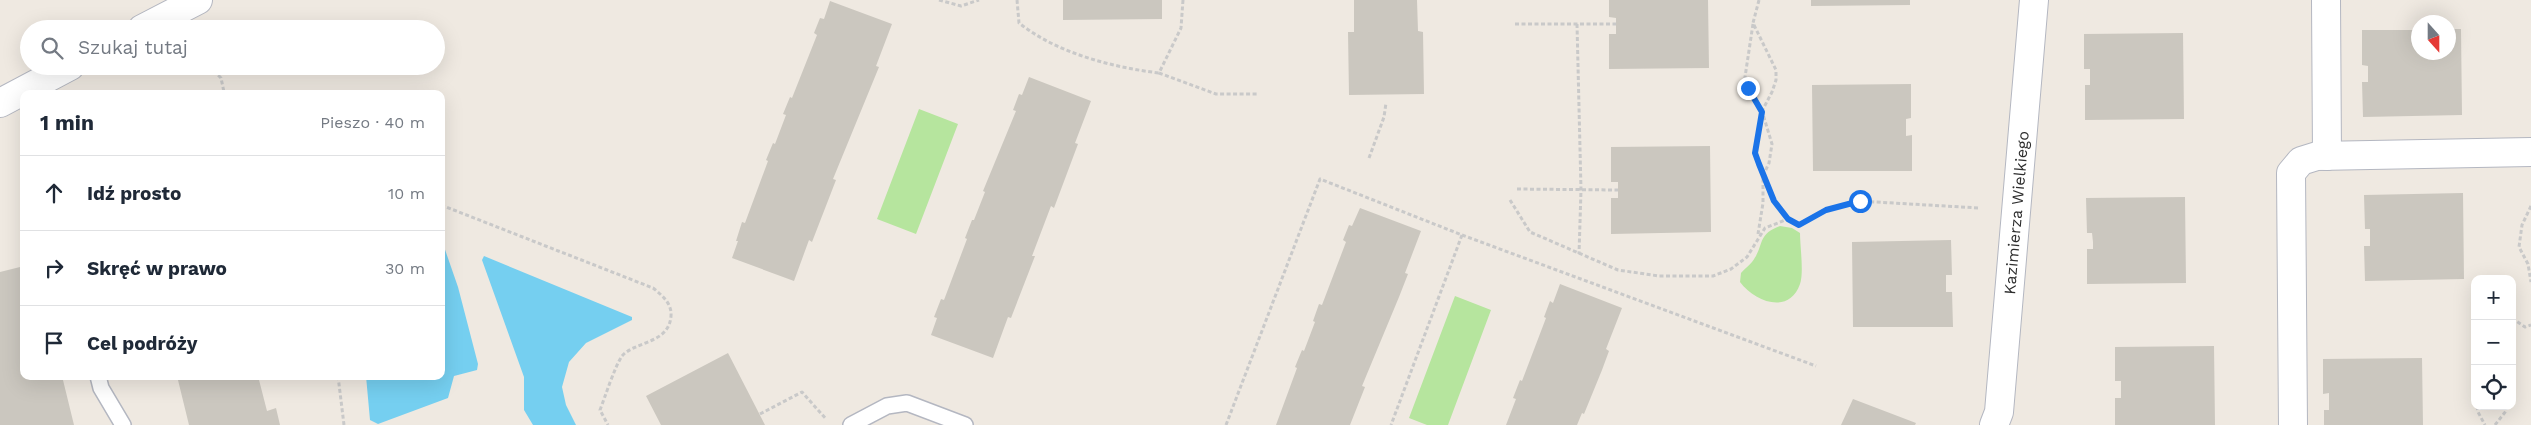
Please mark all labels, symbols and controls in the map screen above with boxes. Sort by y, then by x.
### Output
north arrow [2411,15,2456,60]
search box [20,20,445,75]
icon: search [38,34,66,62]
text: Szukaj tutaj [78,36,188,59]
route end [1737,77,1760,100]
text: 1 min [40,110,94,135]
text: Pieszo · 40 m [320,113,425,132]
street label: Kazimierza Wielkiego [2000,130,2032,295]
icon: ahead [40,179,68,207]
text: Idź prosto [87,182,181,205]
text: 10 m [388,184,425,203]
route start [1849,190,1872,213]
icon: right [40,254,68,282]
text: Skręć w prawo [87,257,227,280]
text: 30 m [385,259,425,278]
map controls [2471,275,2516,410]
button: + [2471,275,2516,320]
button: − [2471,320,2516,365]
icon: arrive [40,329,68,357]
text: Cel podróży [87,332,197,355]
button: locate [2471,365,2516,410]

